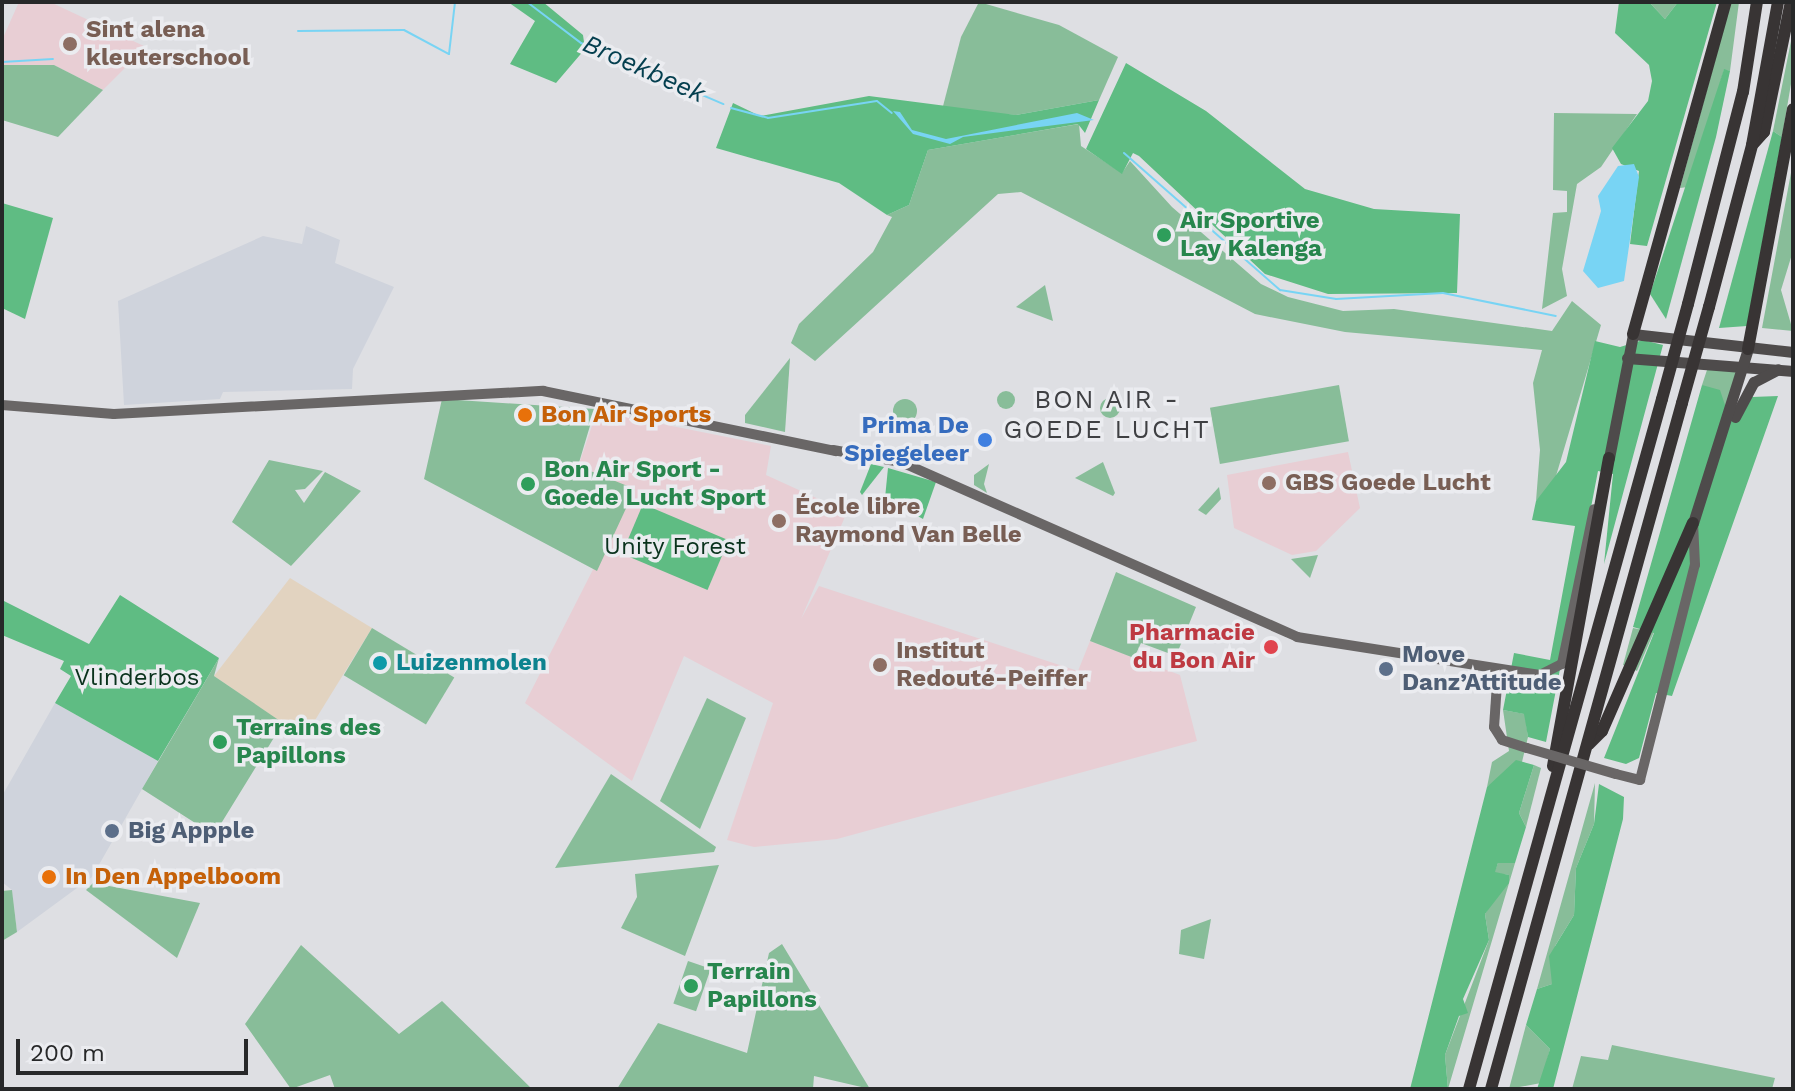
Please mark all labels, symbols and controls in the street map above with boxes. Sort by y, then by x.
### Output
place label: Sint alena kleuterschool [86,16,250,72]
water label: Broekbeek [578,28,710,110]
marker: Sint alena kleuterschool [61,35,79,53]
place label: Air Sportive Lay Kalenga [1180,207,1322,263]
marker: Air Sportive Lay Kalenga [1155,226,1173,244]
district label: BON AIR - GOEDE LUCHT [1003,384,1211,446]
place label: Bon Air Sports [541,401,712,429]
marker: Bon Air Sports [516,406,534,424]
place label: Prima De Spiegeleer [844,412,969,468]
marker: Prima De Spiegeleer [976,431,994,449]
place label: Bon Air Sport - Goede Lucht Sport [544,456,766,512]
place label: GBS Goede Lucht [1285,469,1491,497]
marker: GBS Goede Lucht [1260,474,1278,492]
marker: Bon Air Sport - Goede Lucht Sport [519,475,537,493]
place label: École libre Raymond Van Belle [795,493,1022,549]
marker: École libre Raymond Van Belle [770,512,788,530]
park label: Unity Forest [604,533,746,561]
place label: Pharmacie du Bon Air [1129,619,1255,675]
place label: Institut Redouté-Peiffer [896,637,1088,693]
marker: Pharmacie du Bon Air [1262,638,1280,656]
place label: Move Danz’Attitude [1402,641,1562,697]
place label: Luizenmolen [396,649,547,677]
marker: Luizenmolen [371,654,389,672]
marker: Institut Redouté-Peiffer [871,656,889,674]
marker: Move Danz’Attitude [1377,660,1395,678]
park label: Vlinderbos [75,664,199,692]
place label: Terrains des Papillons [236,714,381,770]
marker: Terrains des Papillons [211,733,229,751]
place label: Big Appple [128,817,255,845]
marker: Big Appple [103,822,121,840]
place label: In Den Appelboom [65,863,282,891]
marker: In Den Appelboom [40,868,58,886]
place label: Terrain Papillons [707,958,817,1014]
marker: Terrain Papillons [682,977,700,995]
scale bar [20,1023,252,1073]
text: 200 m [30,1039,105,1067]

